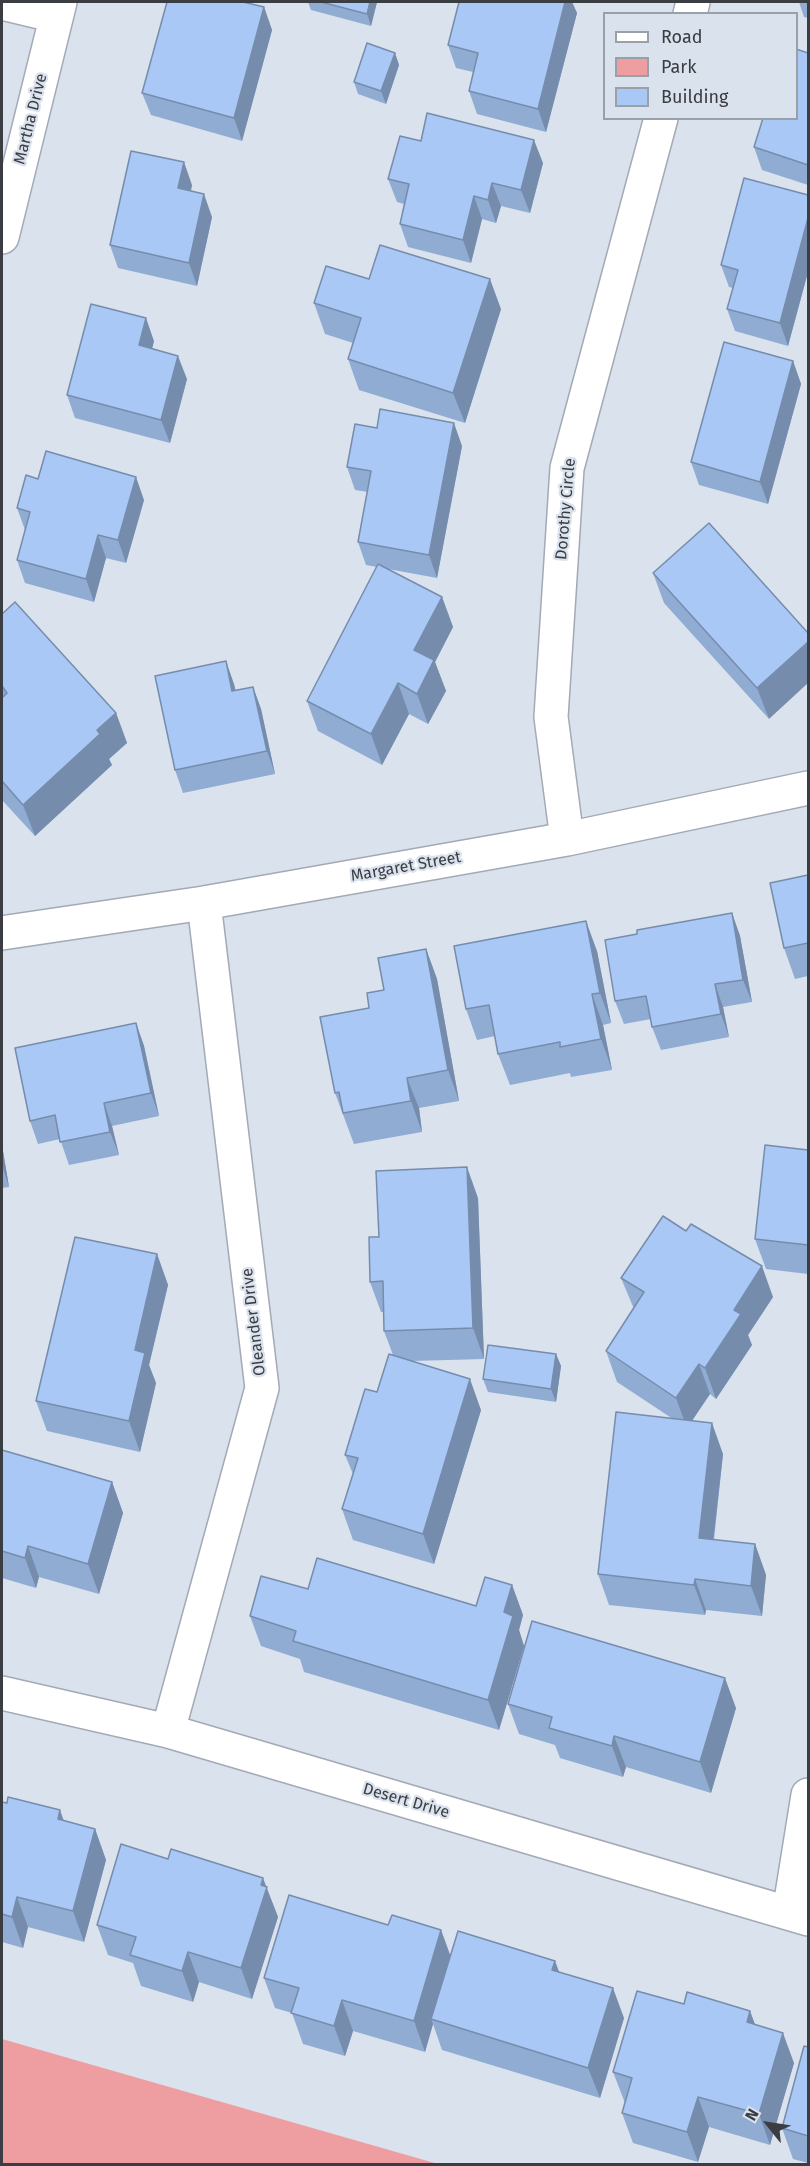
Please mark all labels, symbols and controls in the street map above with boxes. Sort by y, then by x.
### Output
legend [603,12,798,120]
text: Road [661,26,703,48]
text: Park [661,56,696,78]
street label: Martha Drive [10,72,52,166]
text: Building [661,86,728,108]
street label: Dorothy Circle [552,457,580,561]
street label: Margaret Street [349,848,463,886]
street label: Oleander Drive [238,1267,270,1377]
street label: Desert Drive [361,1780,451,1822]
north arrow [738,2094,798,2154]
text: N [741,2105,763,2124]

